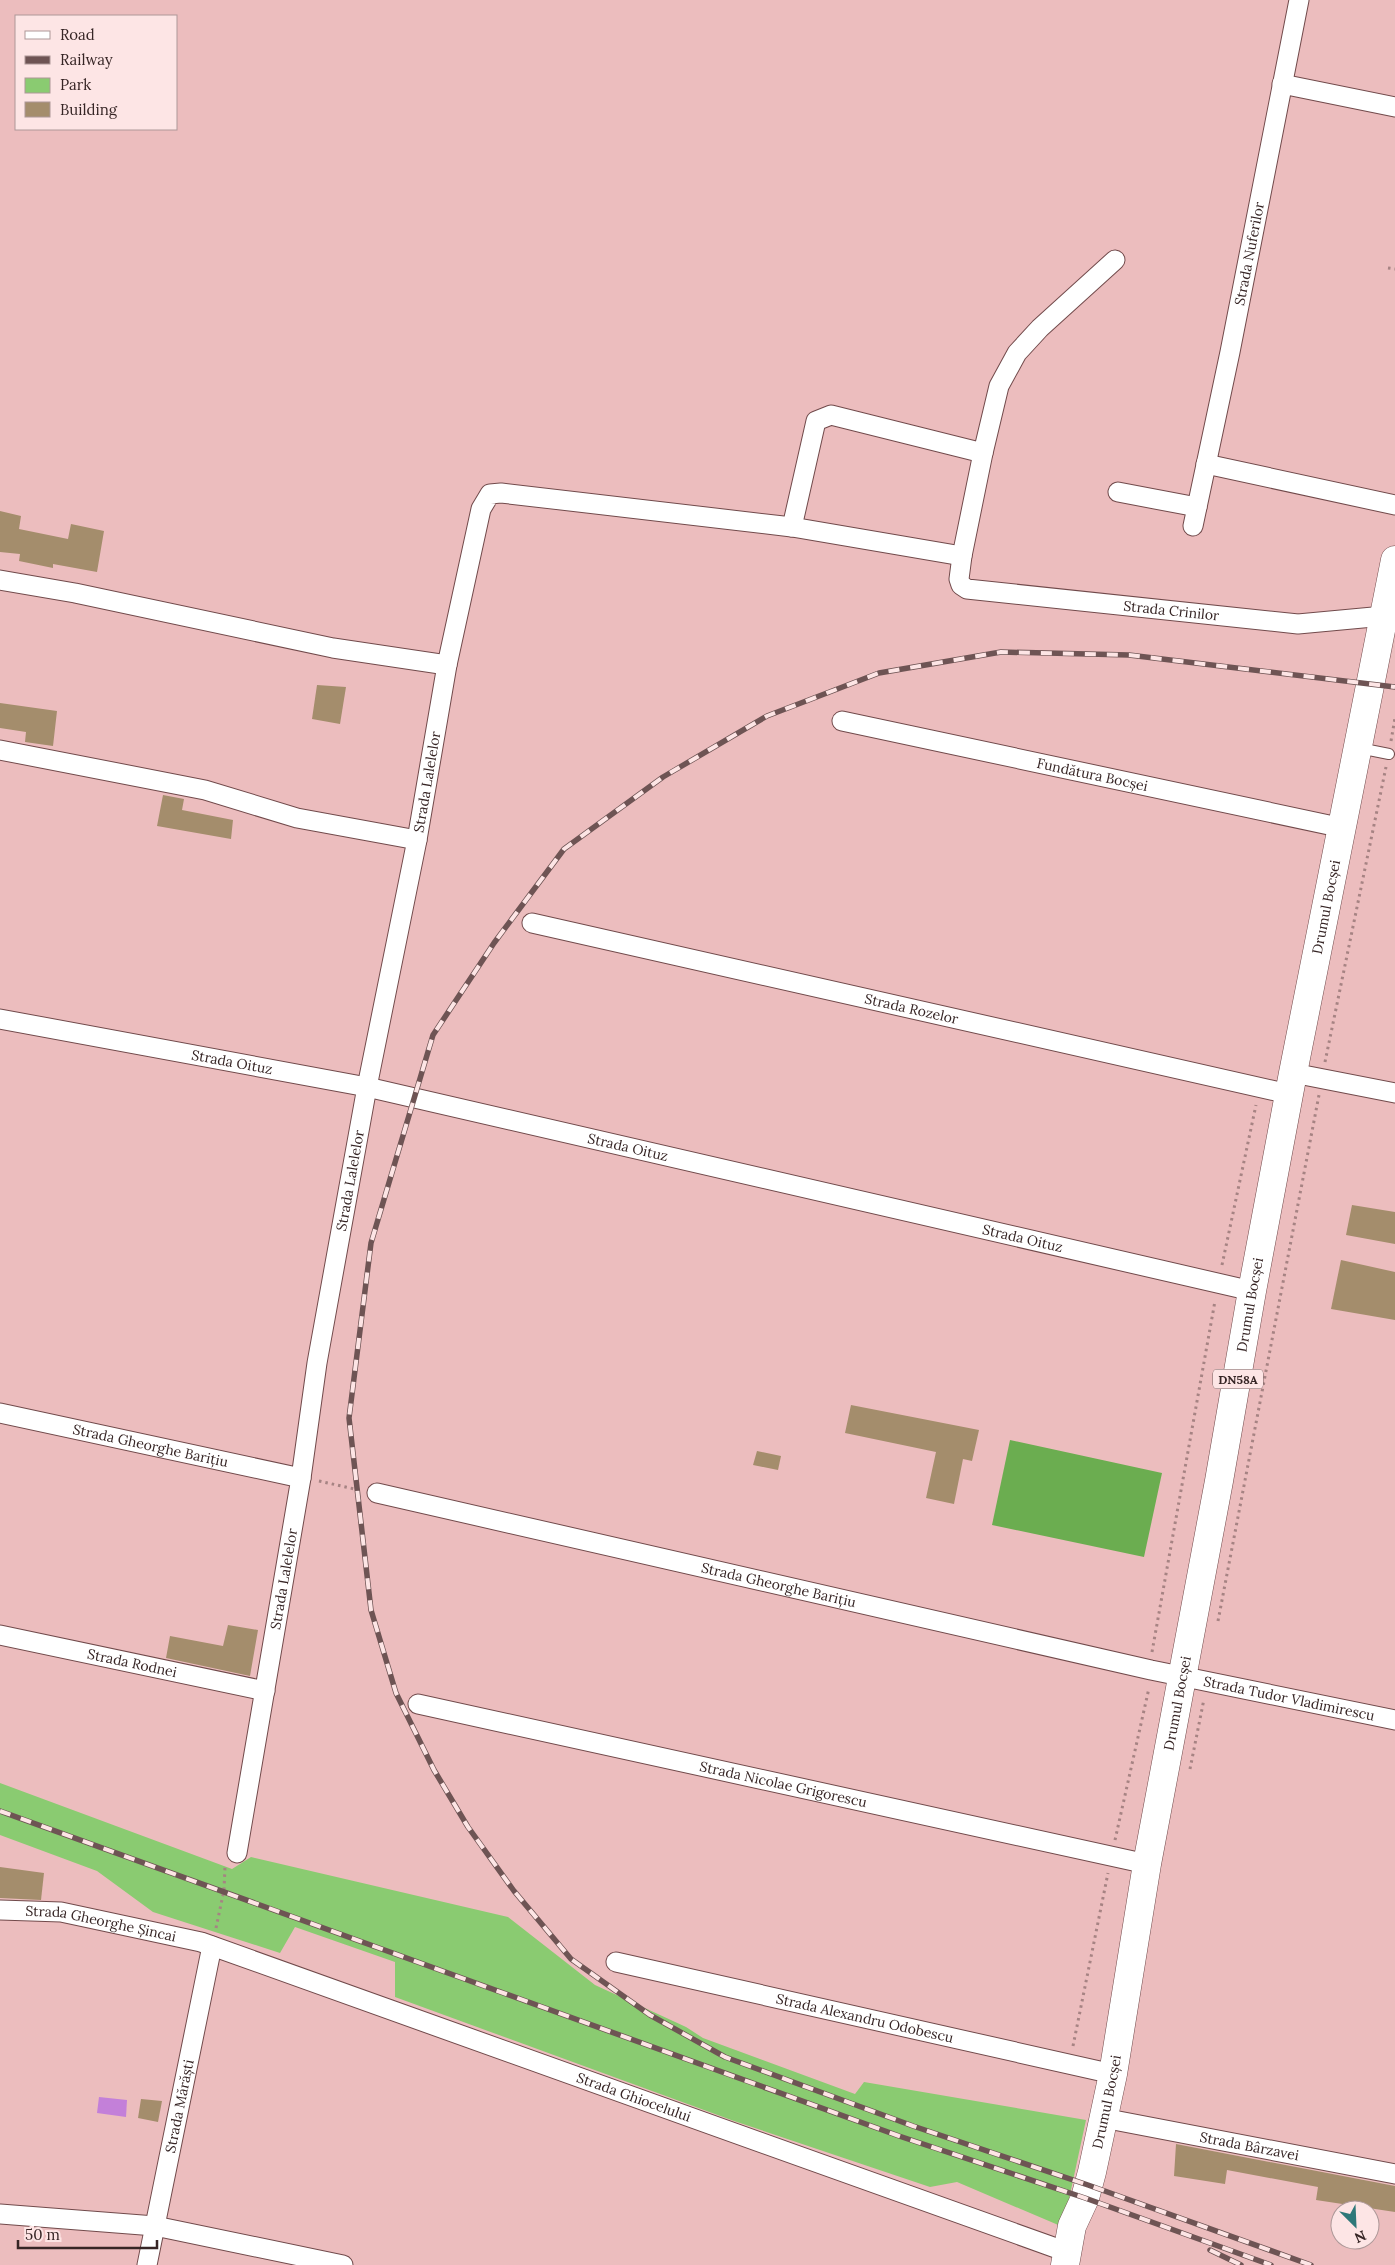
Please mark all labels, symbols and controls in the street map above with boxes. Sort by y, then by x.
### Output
legend [15,15,178,130]
text: Road [60,25,95,44]
text: Railway [60,50,113,69]
text: Park [60,75,91,94]
text: Building [60,100,118,119]
street label: Strada Nuferilor [1230,200,1268,307]
street label: Strada Crinilor [1123,597,1220,625]
street label: Strada Lalelelor [409,730,444,834]
street label: Fundătura Bocșei [1035,754,1150,795]
street label: Drumul Bocșei [1308,858,1344,956]
street label: Strada Rozelor [863,989,960,1028]
street label: Strada Oituz [190,1046,274,1078]
street label: Strada Lalelelor [332,1129,368,1232]
street label: Strada Oituz [586,1129,670,1165]
street label: Strada Oituz [981,1220,1065,1256]
street label: Drumul Bocșei [1233,1256,1267,1353]
road number: DN58A [1213,1370,1263,1388]
street label: Strada Gheorghe Barițiu [71,1420,230,1471]
street label: Strada Lalelelor [266,1527,301,1631]
street label: Strada Gheorghe Barițiu [699,1558,858,1611]
street label: Strada Rodnei [86,1645,179,1681]
street label: Drumul Bocșei [1160,1654,1195,1752]
street label: Strada Tudor Vladimirescu [1202,1672,1376,1725]
street label: Strada Nicolae Grigorescu [698,1757,869,1811]
street label: Strada Gheorghe Șincai [25,1902,178,1945]
street label: Strada Alexandru Odobescu [774,1989,955,2047]
street label: Drumul Bocșei [1088,2054,1125,2151]
street label: Strada Mărăști [161,2058,198,2155]
street label: Strada Ghiocelului [574,2068,694,2126]
street label: Strada Bârzavei [1198,2128,1300,2164]
north arrow [1330,2200,1380,2250]
scale bar [18,2218,156,2250]
text: 50 m [25,2225,60,2244]
text: N [1352,2226,1369,2247]

